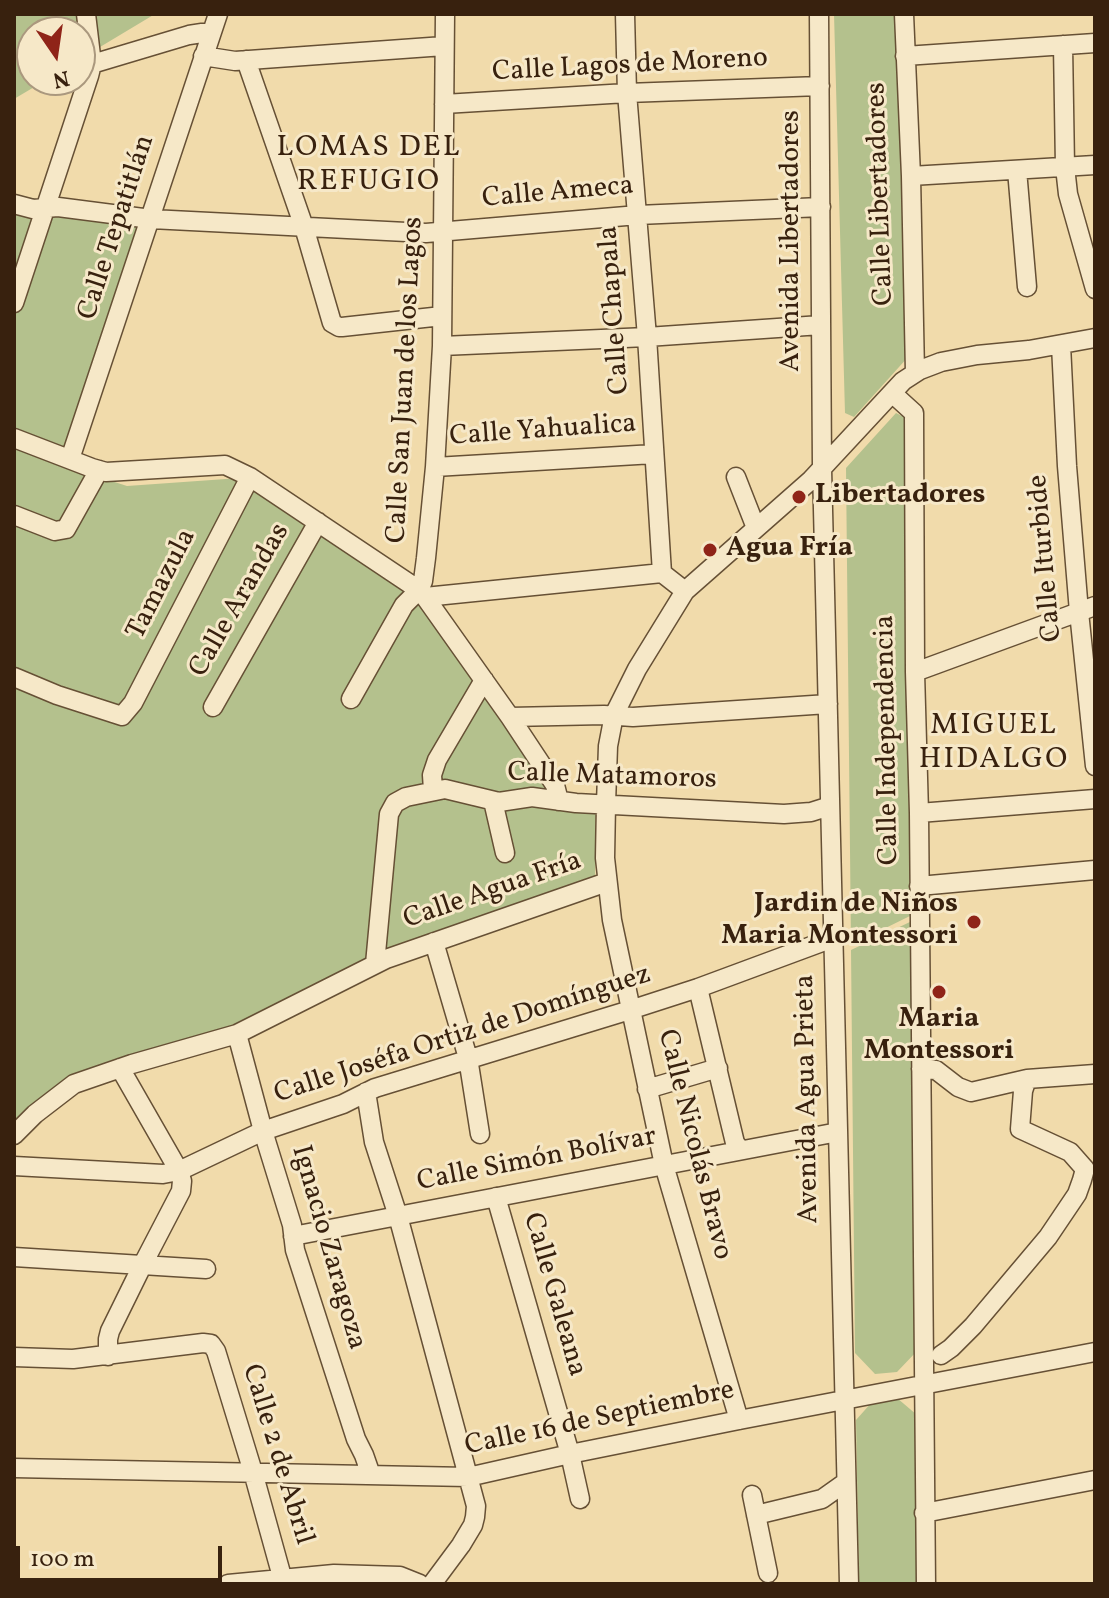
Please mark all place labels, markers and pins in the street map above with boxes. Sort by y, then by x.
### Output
place label: Libertadores [815,480,985,514]
marker: Libertadores [790,488,808,506]
place label: Agua Fría [726,533,853,567]
marker: Agua Fría [701,541,719,559]
place label: Jardin de Niños Maria Montessori [721,889,958,955]
marker: Jardin de Niños Maria Montessori [965,913,983,931]
marker: Maria Montessori [930,983,948,1001]
place label: Maria Montessori [864,1004,1014,1070]

